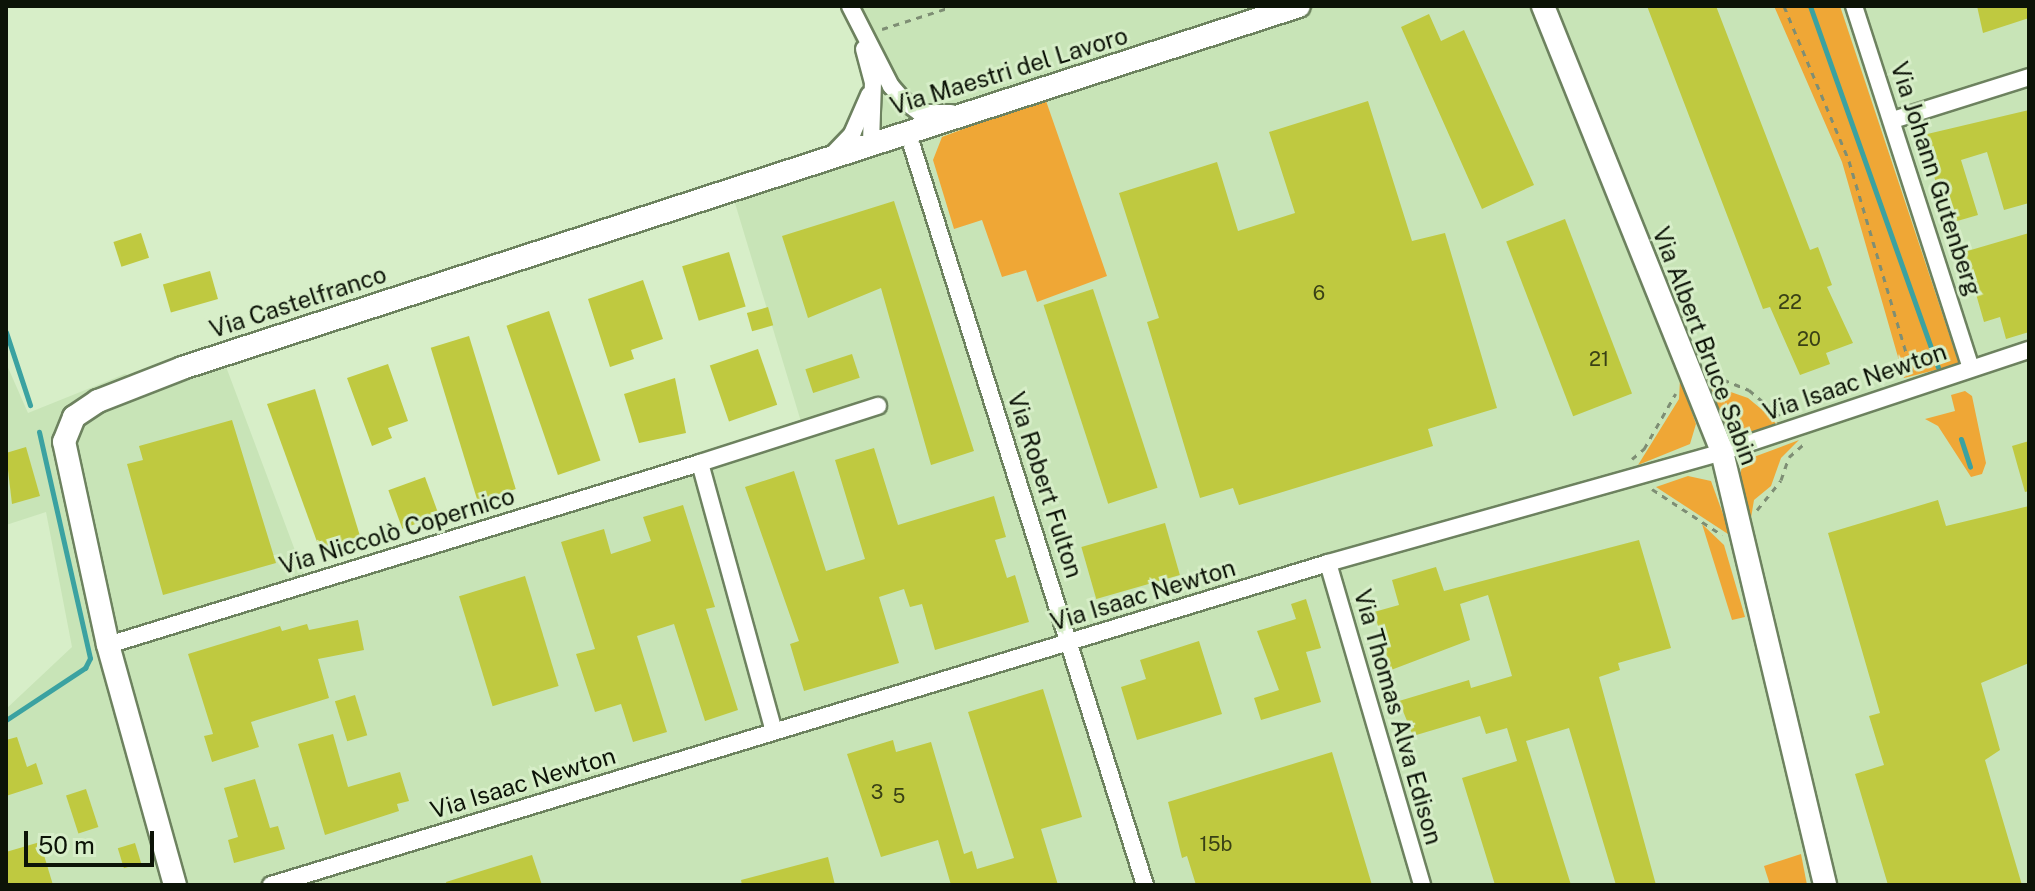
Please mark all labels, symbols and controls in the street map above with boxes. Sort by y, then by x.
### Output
street label: Via Maestri del Lavoro [887,21,1131,121]
street label: Via Johann Gutenberg [1885,58,1987,300]
street label: Via Albert Bruce Sabin [1646,223,1764,469]
street label: Via Castelfranco [206,260,390,344]
house number: 6 [1313,281,1325,305]
house number: 22 [1778,290,1802,314]
house number: 20 [1797,327,1821,351]
street label: Via Isaac Newton [1759,337,1951,427]
house number: 21 [1589,347,1609,371]
street label: Via Robert Fulton [1001,388,1089,582]
street label: Via Niccolò Copernico [276,481,518,581]
street label: Via Isaac Newton [1047,553,1239,637]
street label: Via Thomas Alva Edison [1348,586,1448,848]
street label: Via Isaac Newton [427,741,619,825]
house number: 3 [871,780,883,804]
house number: 5 [893,784,905,808]
scale bar [28,815,158,865]
text: 50 m [38,831,95,859]
house number: 15b [1200,832,1232,856]

